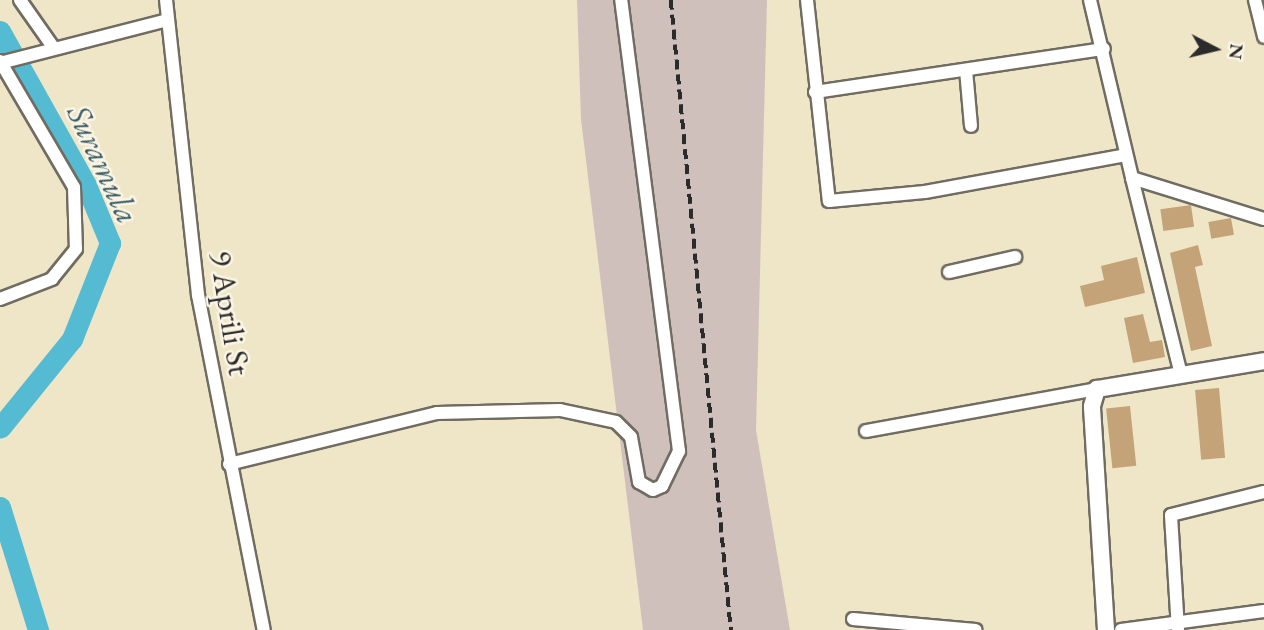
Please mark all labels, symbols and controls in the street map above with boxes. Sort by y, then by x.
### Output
north arrow [1180,14,1250,84]
text: N [1223,42,1250,61]
water label: Suramula [58,98,148,230]
street label: 9 Aprili St [201,248,259,378]

